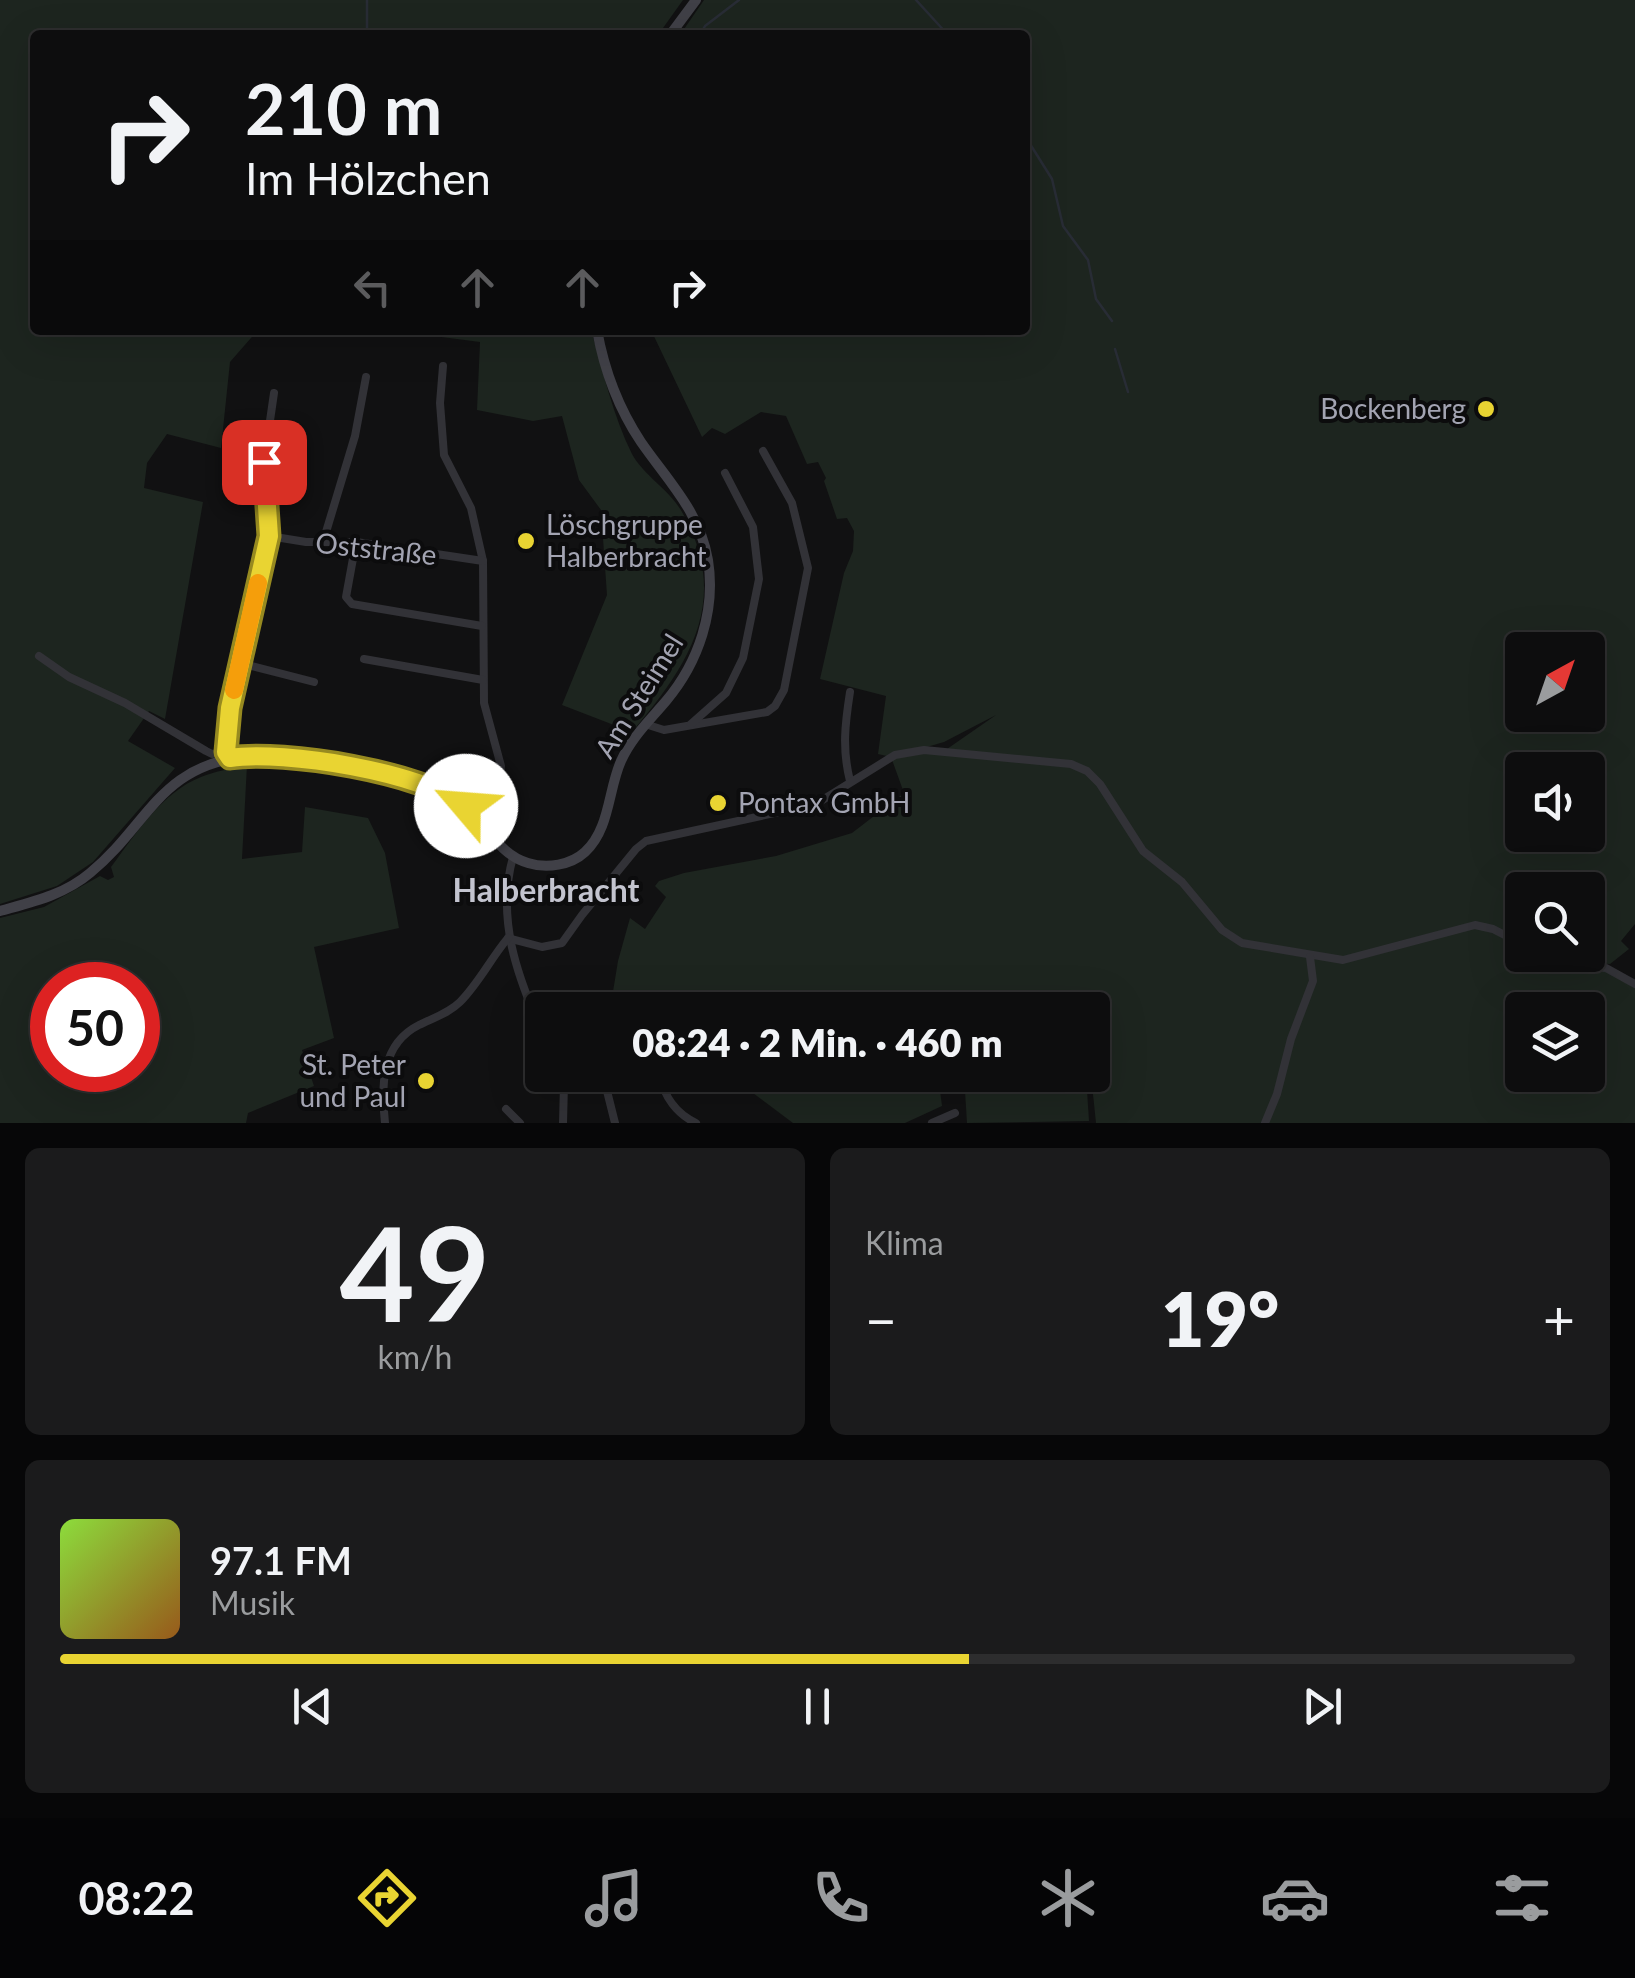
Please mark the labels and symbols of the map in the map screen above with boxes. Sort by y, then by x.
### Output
place label: Bockenberg [1320,391,1466,425]
marker: Bockenberg [1475,398,1497,420]
pin [222,420,307,505]
place label: Löschgruppe Halberbracht [546,507,707,573]
street label: Oststraße [314,525,438,571]
marker: Löschgruppe Halberbracht [515,530,537,552]
street label: Am Steimel [587,627,690,764]
north arrow [1505,632,1605,732]
position arrow [414,754,518,858]
place label: Pontax GmbH [738,785,910,819]
marker: Pontax GmbH [707,792,729,814]
district label: Halberbracht [453,870,640,909]
speed limit sign: 50 [30,962,160,1092]
place label: St. Peter und Paul [299,1047,406,1113]
marker: St. Peter und Paul [415,1070,437,1092]

